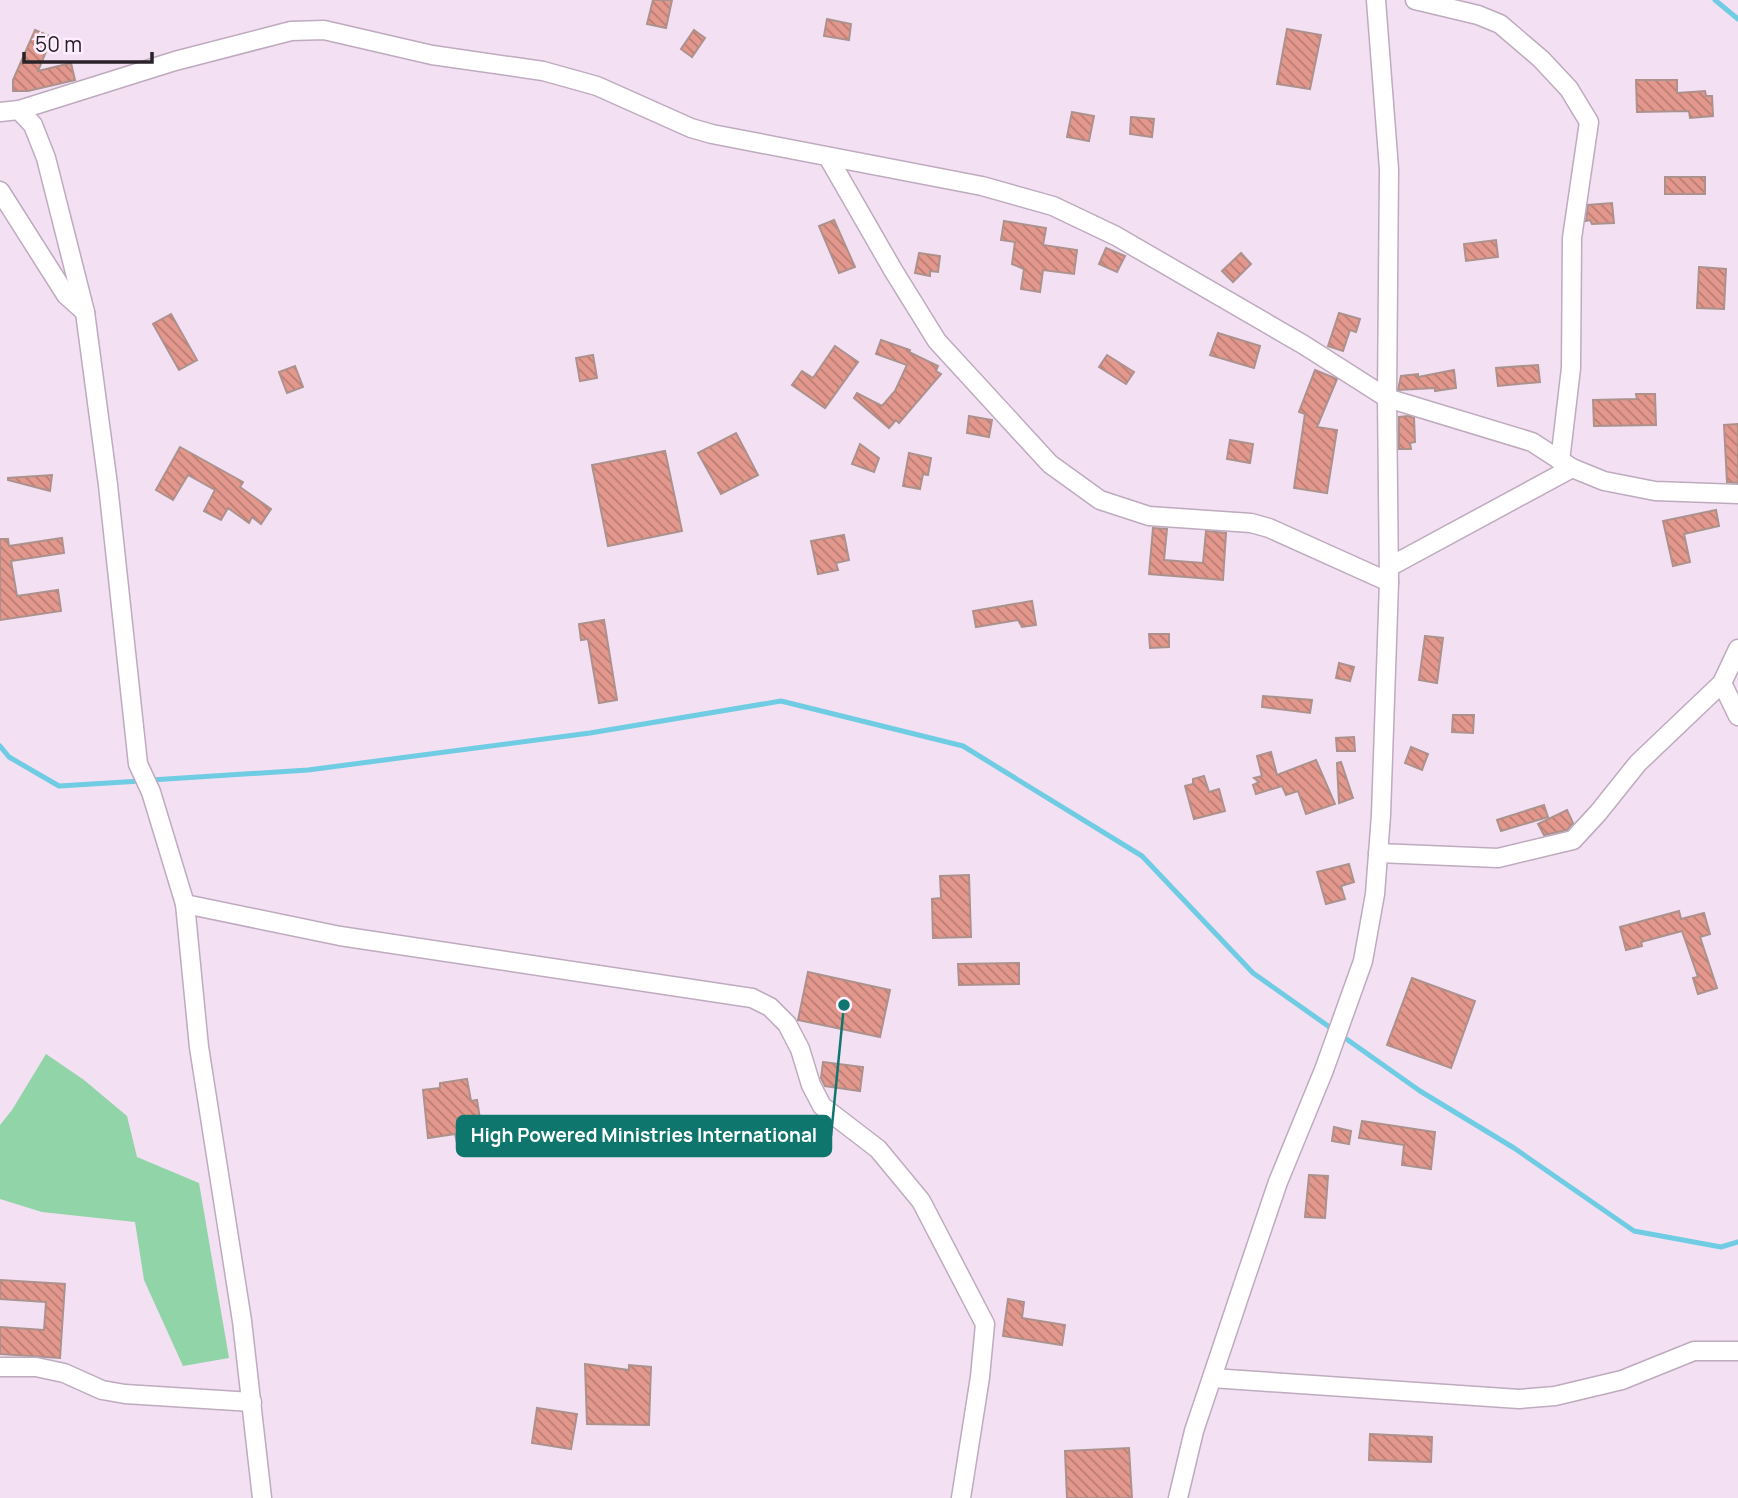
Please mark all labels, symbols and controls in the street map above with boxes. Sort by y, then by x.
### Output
scale bar [24,21,152,65]
text: 50 m [35,30,82,58]
callout: High Powered Ministries International [457,1116,831,1156]
text: High Powered Ministries International [471,1122,817,1148]

